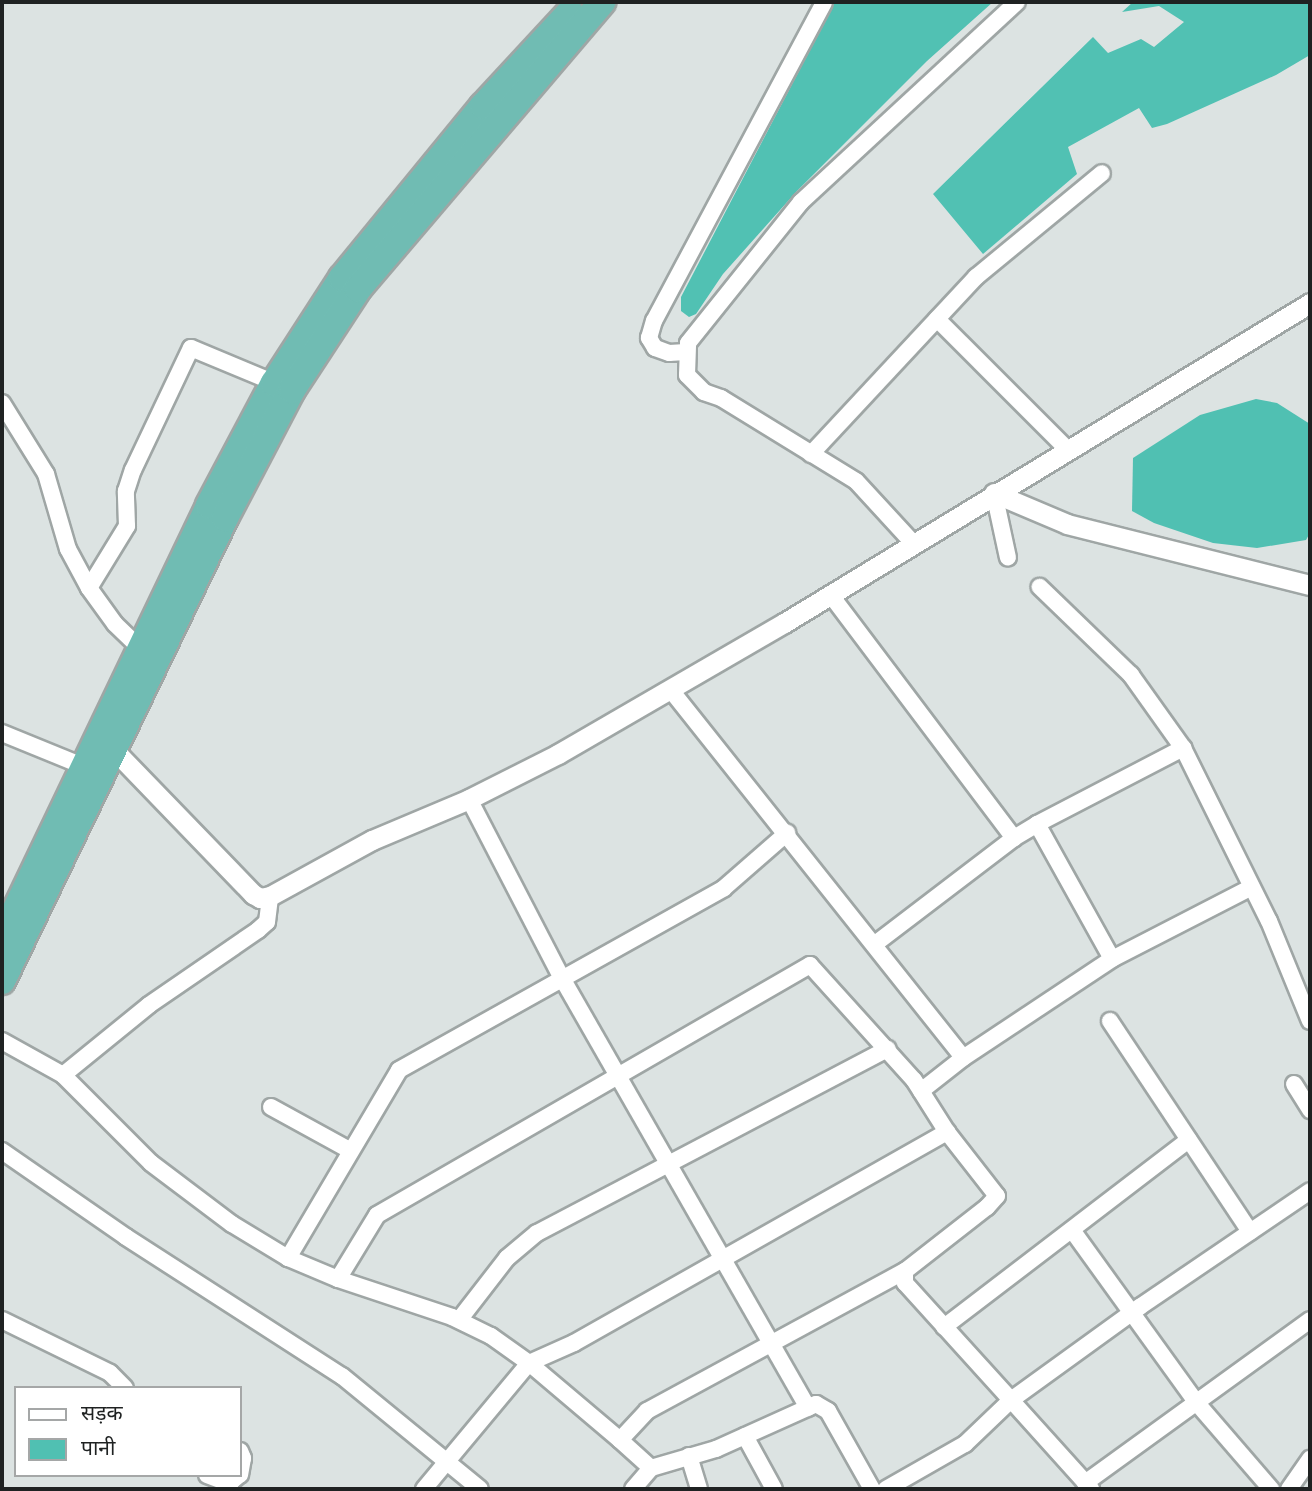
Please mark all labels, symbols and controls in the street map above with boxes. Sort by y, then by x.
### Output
legend [14,1386,242,1477]
text: सड़क [81,1400,123,1425]
text: पानी [81,1435,115,1460]

